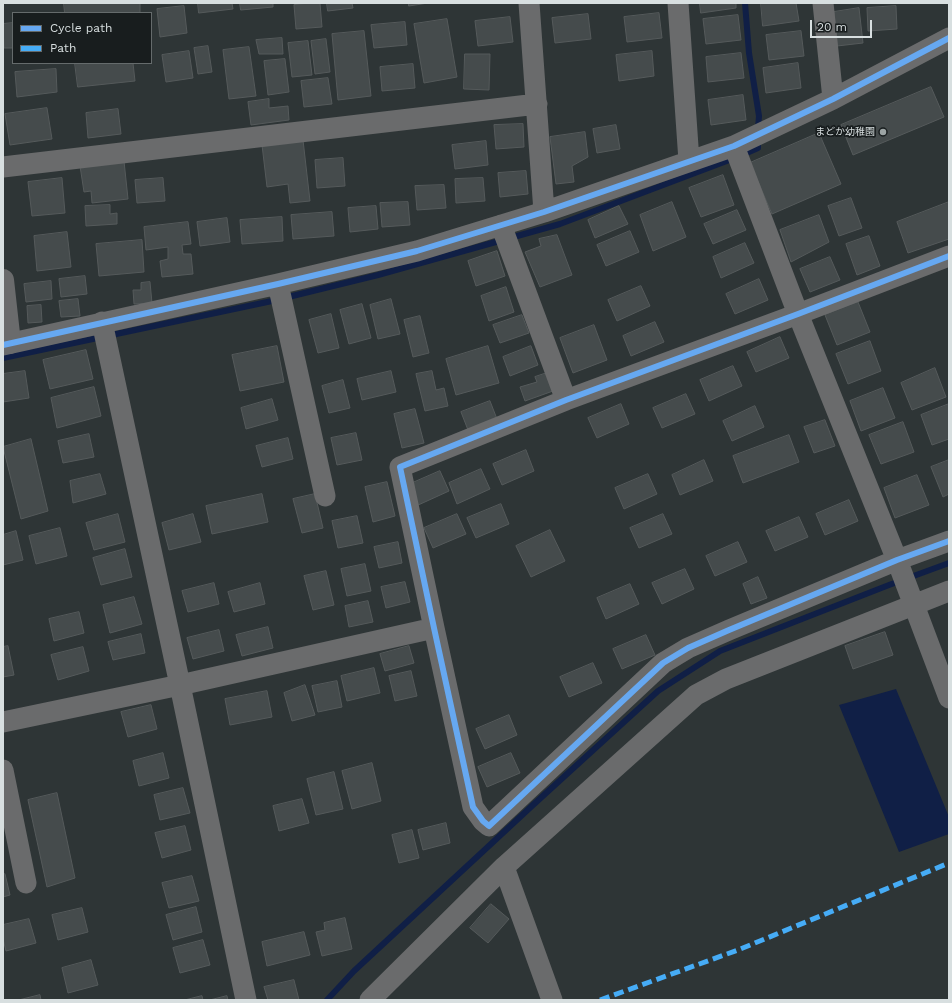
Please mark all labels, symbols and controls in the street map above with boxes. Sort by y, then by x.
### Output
legend [12,12,152,64]
scale bar [812,12,874,38]
text: 20 m [817,20,847,34]
text: Cycle path [50,21,112,35]
text: Path [50,41,76,55]
place label: まどか幼稚園 [815,126,875,138]
marker: まどか幼稚園 [878,127,888,137]

